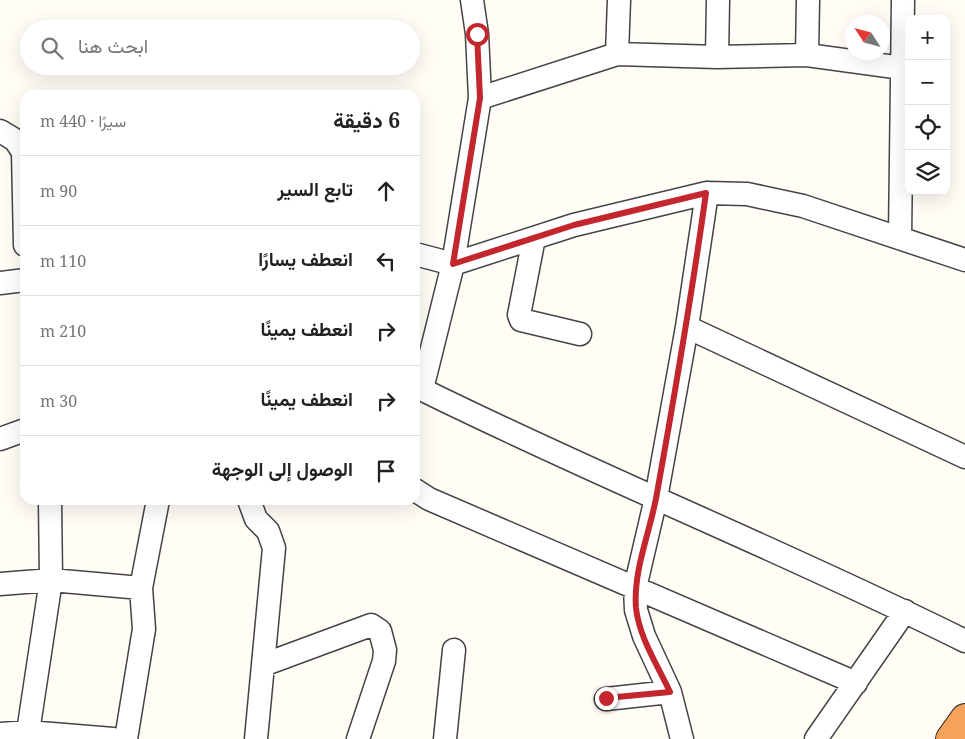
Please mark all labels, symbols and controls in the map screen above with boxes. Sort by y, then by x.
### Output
north arrow [845,15,890,60]
map controls [905,15,950,195]
button: + [905,15,950,60]
search box [20,20,420,75]
route start [466,23,489,46]
text: ابحث هنا [78,33,148,59]
icon: search [38,34,66,62]
button: − [905,60,950,105]
button: locate [905,105,950,150]
text: 6 دقيقة [333,106,400,134]
text: سيرًا · 440 m [40,110,126,132]
button: layers [905,150,950,195]
text: تابع السير [277,176,353,202]
icon: ahead [372,177,400,205]
text: 90 m [40,180,77,202]
text: انعطف يسارًا [258,246,353,272]
icon: left [372,247,400,275]
text: 110 m [40,250,86,272]
text: انعطف يمينًا [260,316,353,342]
icon: right [372,317,400,345]
text: 210 m [40,320,86,342]
text: انعطف يمينًا [260,386,353,412]
icon: right [372,387,400,415]
text: 30 m [40,390,77,412]
text: الوصول إلى الوجهة [212,456,353,482]
icon: arrive [372,457,400,485]
route end [595,687,618,710]

